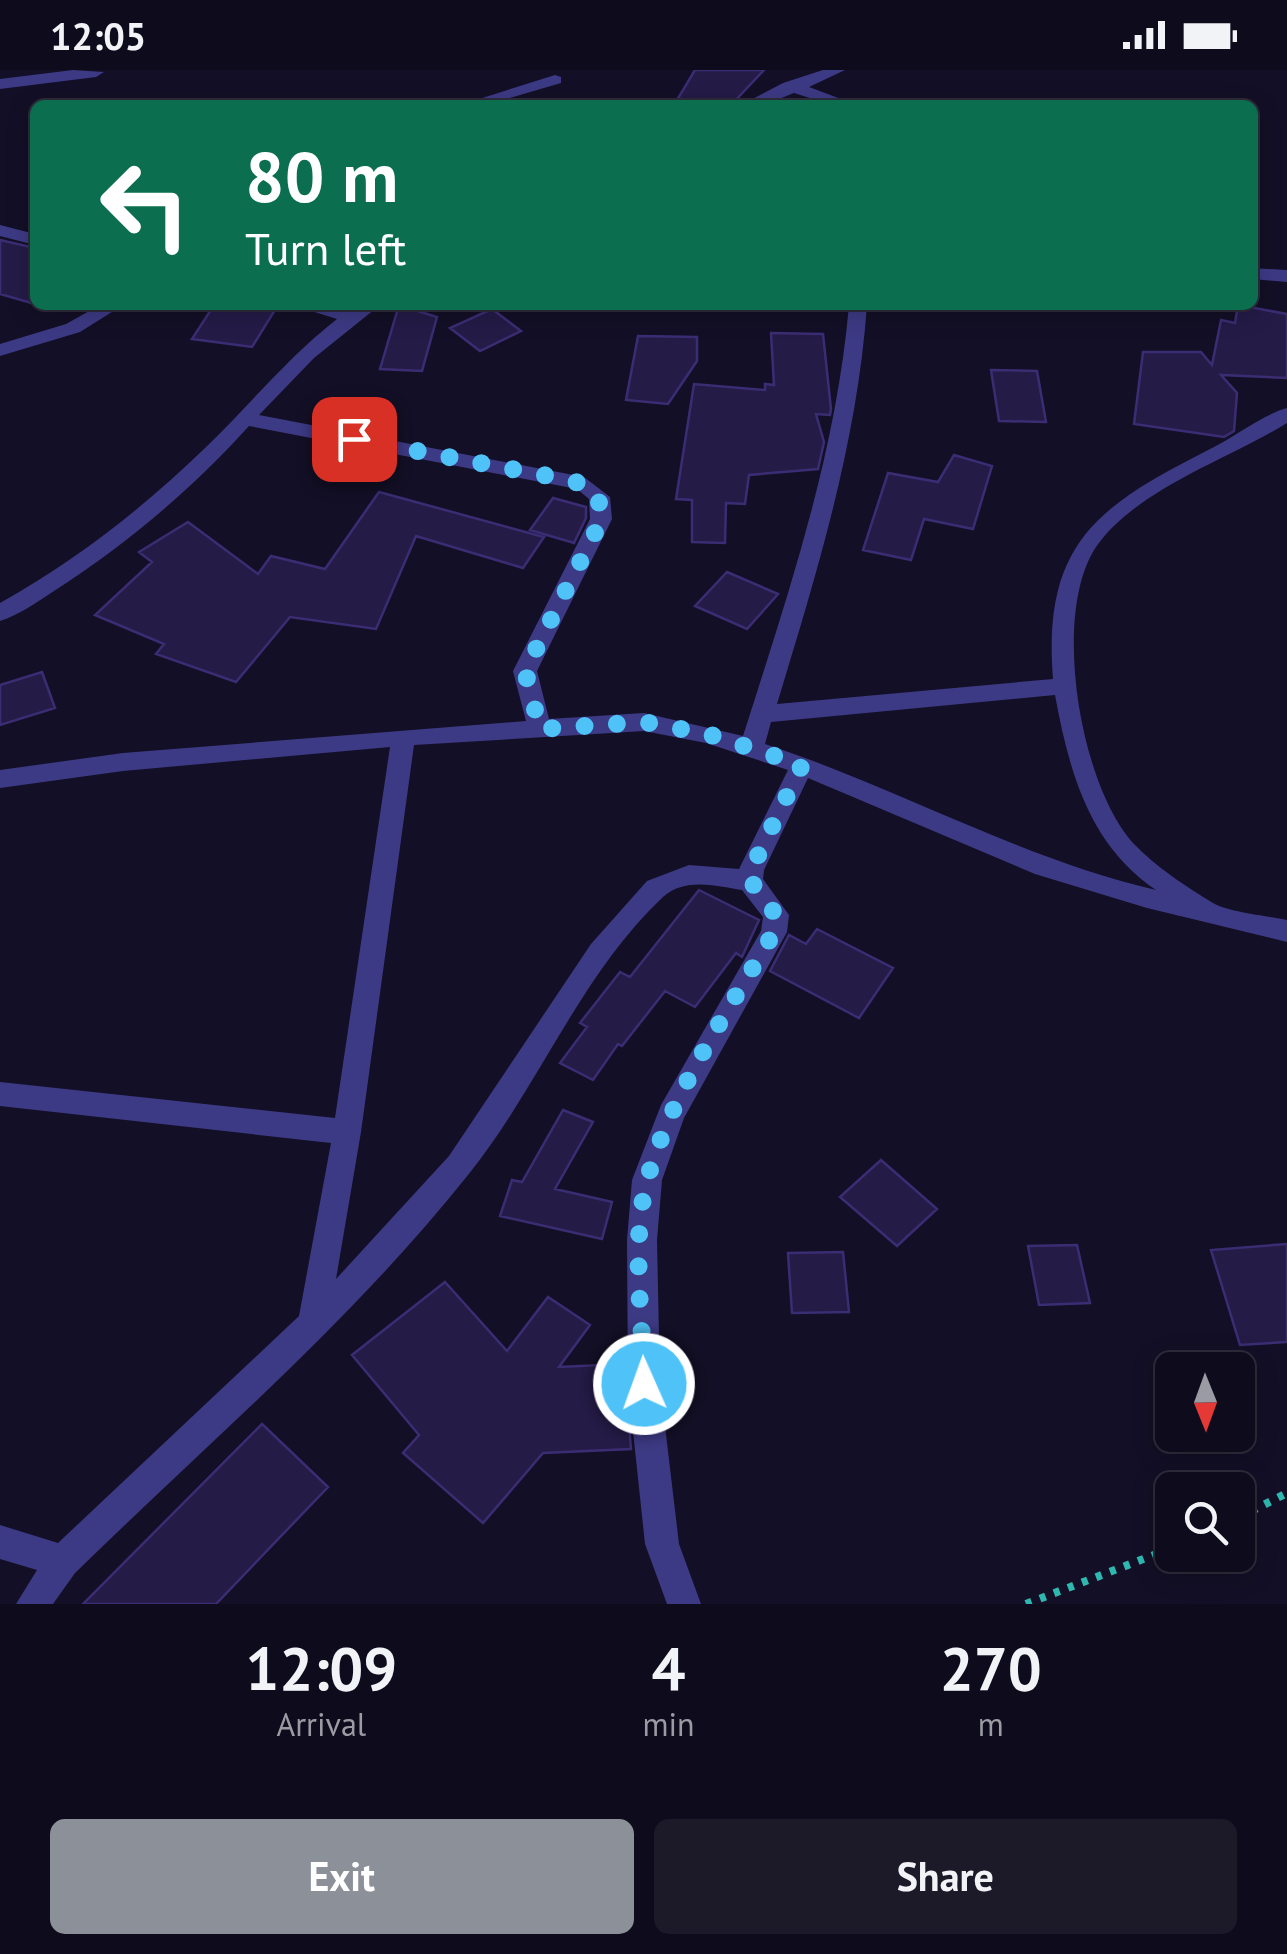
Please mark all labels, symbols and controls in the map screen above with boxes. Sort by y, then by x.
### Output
text: 12:05 [50,11,146,60]
text: 80 m [245,131,398,221]
icon: left [80,140,210,270]
text: Turn left [245,219,406,277]
pin [312,397,397,482]
icon: arrive [327,412,382,467]
position arrow [592,1332,696,1436]
north arrow [1155,1352,1255,1452]
map controls [1155,1352,1255,1572]
button: search [1155,1472,1255,1572]
text: 12:09 [245,1629,397,1707]
text: 4 [652,1629,686,1707]
text: 270 [940,1629,1042,1707]
text: Arrival [276,1703,366,1745]
text: min [643,1703,695,1745]
text: m [978,1703,1004,1745]
button: Exit [50,1819,634,1934]
button: Share [654,1819,1237,1934]

